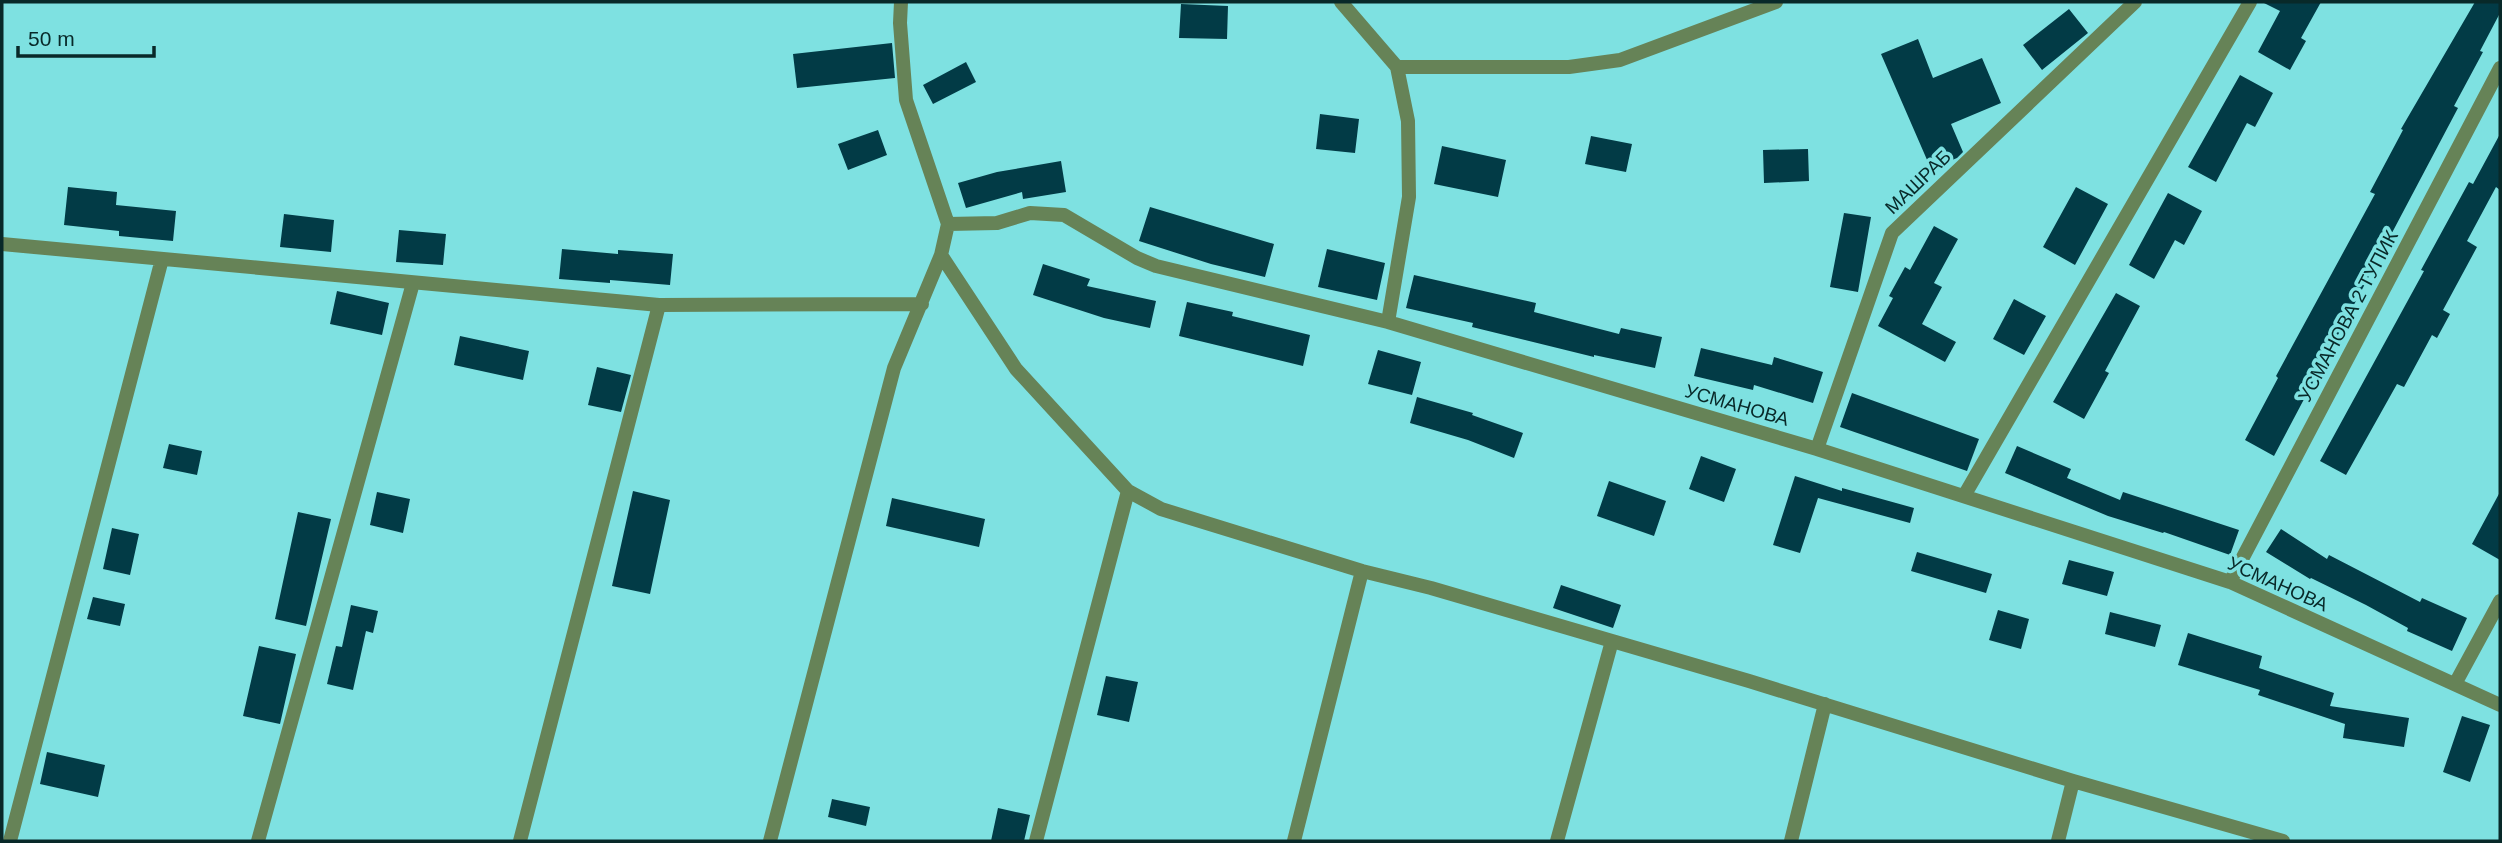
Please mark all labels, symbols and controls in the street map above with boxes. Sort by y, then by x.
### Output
scale bar [18,14,154,58]
text: 50 m [28,27,75,50]
street label: МАШРАБ [1881,146,1955,218]
street label: УСМАНОВА 2 ТУПИК [2294,227,2402,405]
street label: УСМАНОВА [1683,380,1792,430]
street label: УСМАНОВА [2225,553,2332,616]

